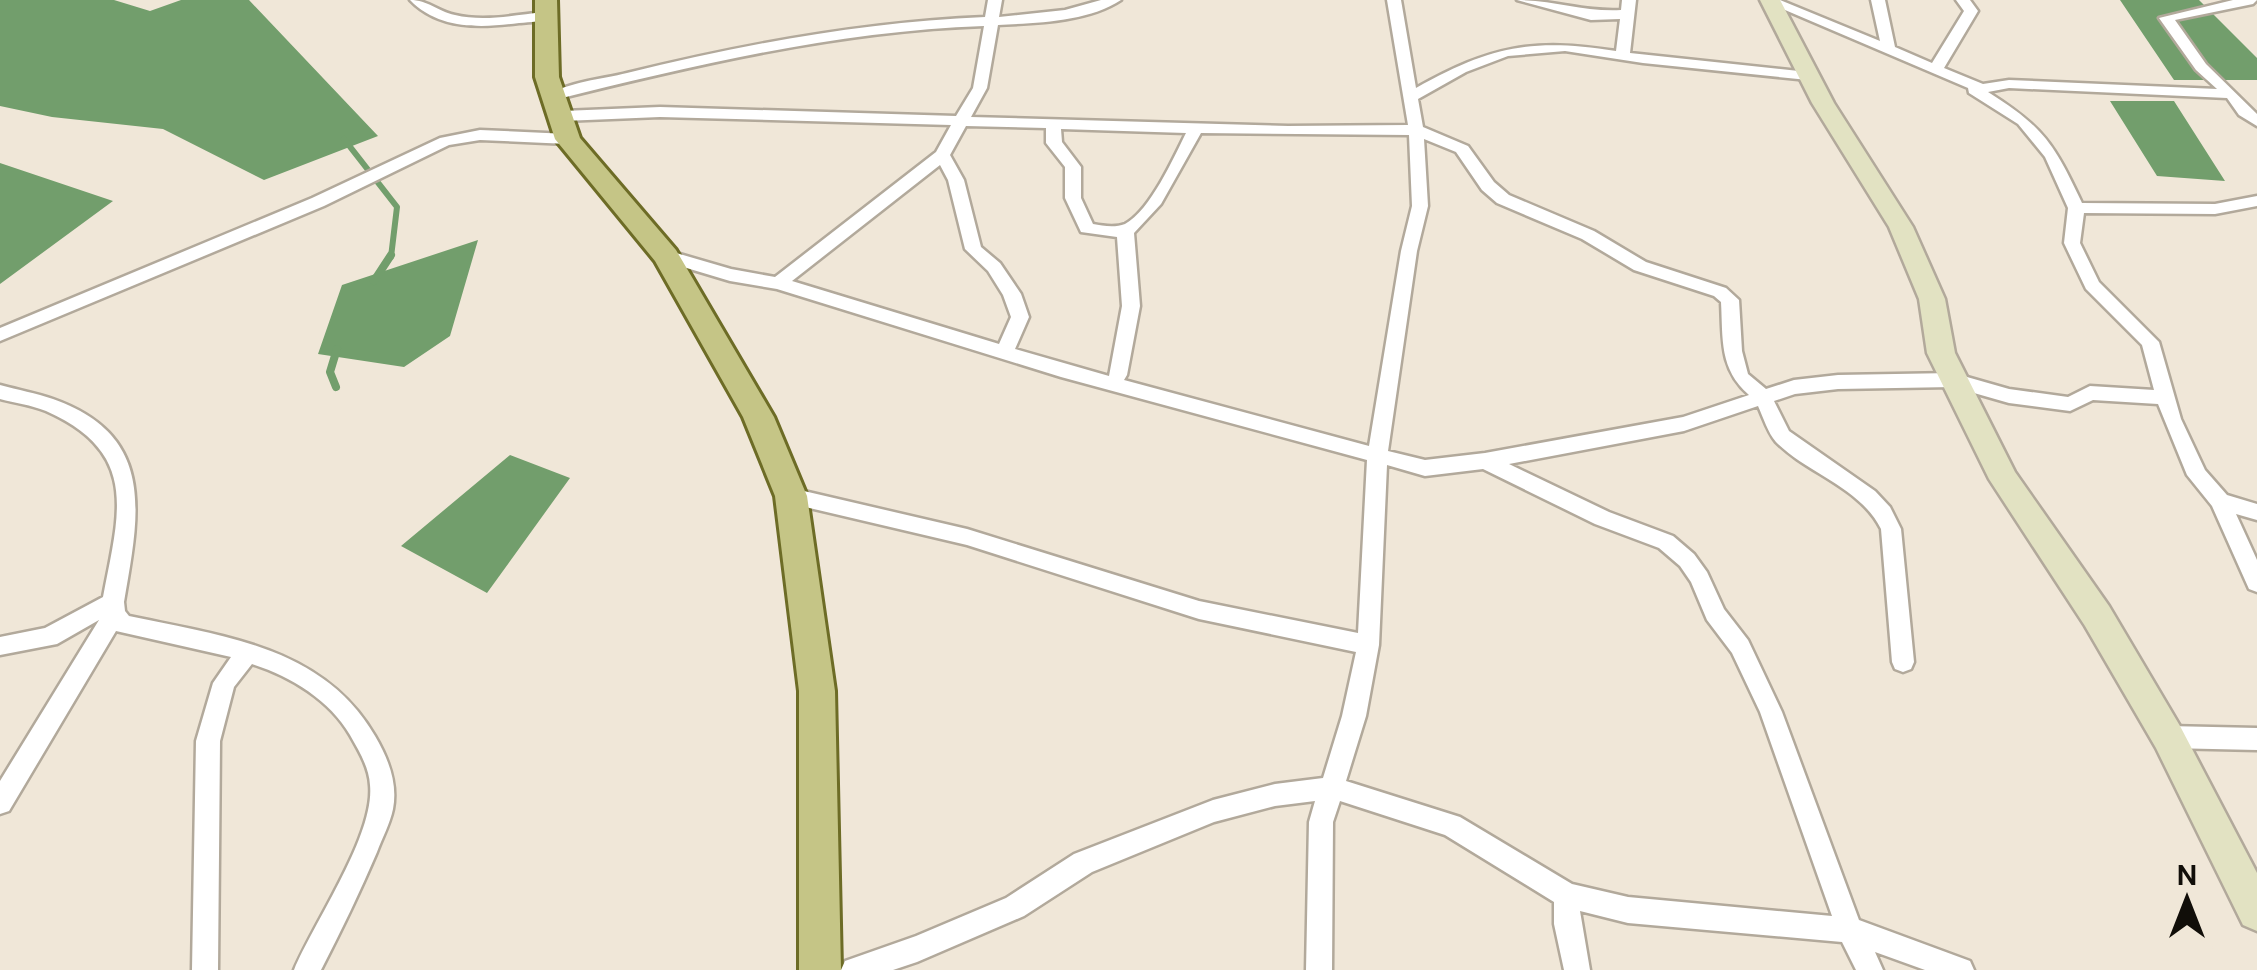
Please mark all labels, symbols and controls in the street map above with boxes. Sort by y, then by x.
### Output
north arrow [2137,850,2237,950]
text: N [2177,857,2197,894]

